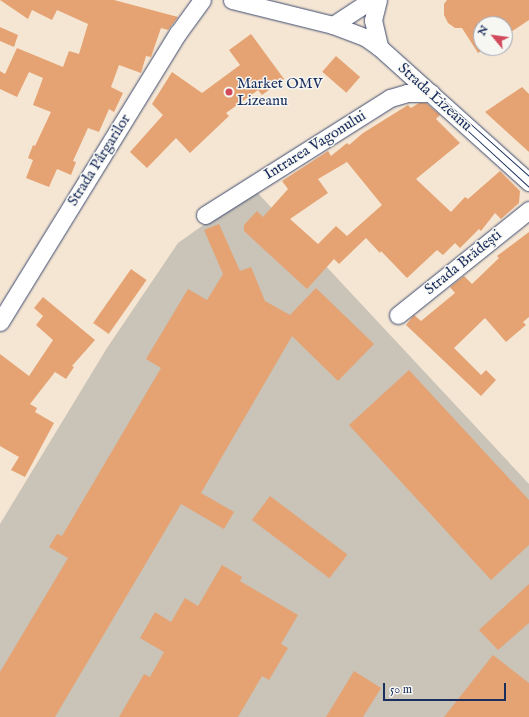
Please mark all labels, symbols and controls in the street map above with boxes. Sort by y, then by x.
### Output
north arrow [473,16,513,56]
text: N [475,23,492,38]
street label: Strada Lizeanu [394,59,476,135]
place label: Market OMV Lizeanu [237,74,323,109]
marker: Market OMV Lizeanu [224,87,234,97]
street label: Intrarea Vagonului [261,106,369,184]
street label: Strada Pârgarilor [64,111,134,209]
street label: Strada Brădești [421,225,505,299]
scale bar [385,675,508,701]
text: 50 m [390,682,412,697]

